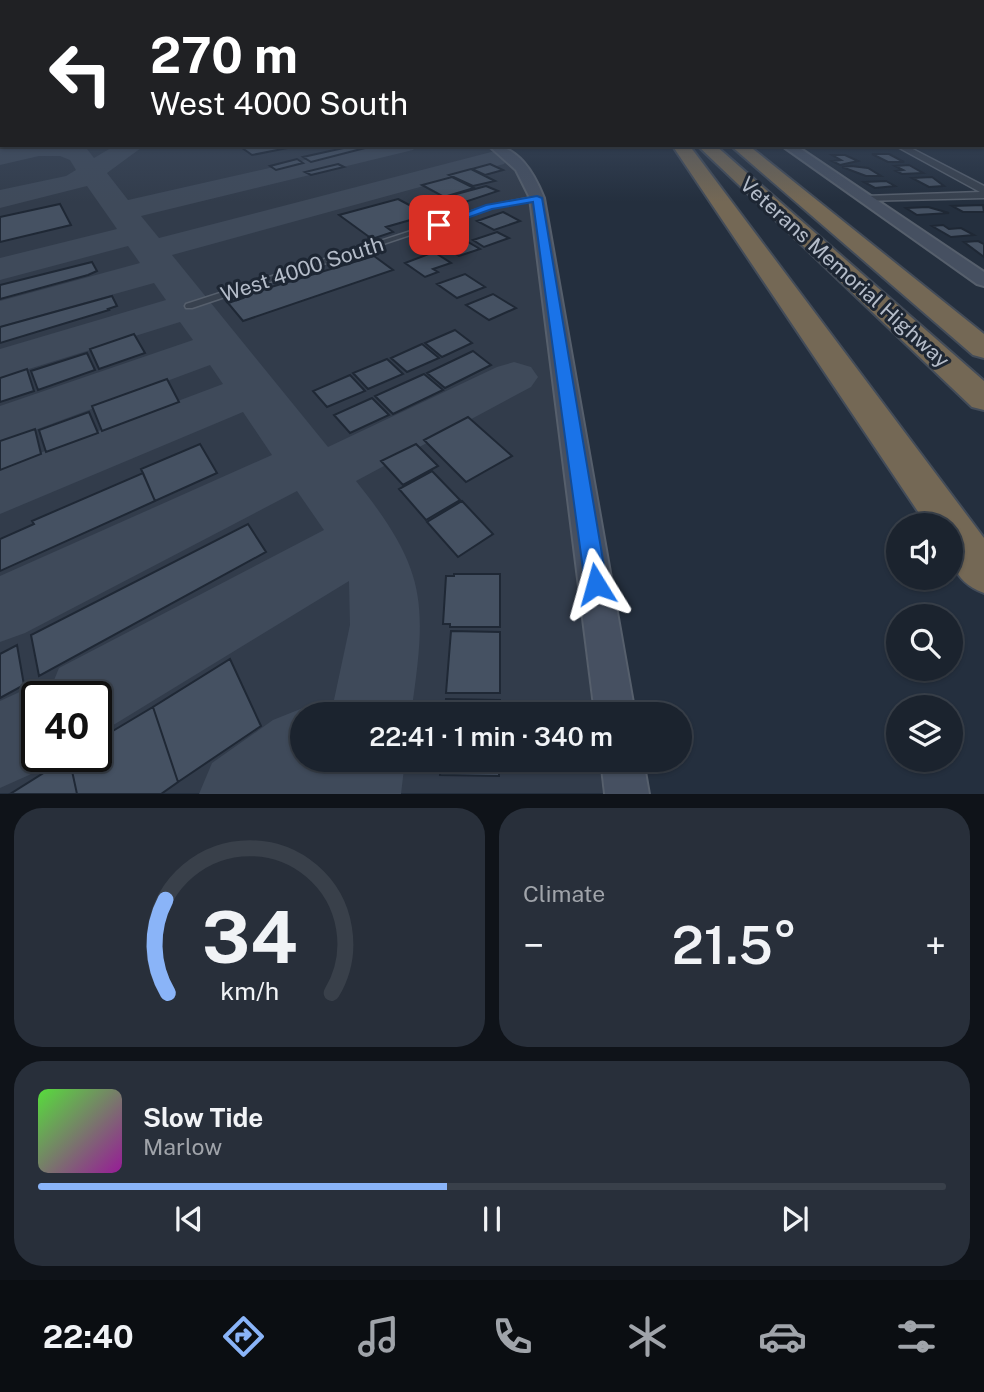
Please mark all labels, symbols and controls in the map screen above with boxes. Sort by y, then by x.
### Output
text: 270 m [150,26,298,84]
icon: left [35,28,126,119]
text: West 4000 South [150,85,408,122]
street label: Veterans Memorial Highway [735,171,955,373]
pin [409,195,469,255]
icon: arrive [420,206,458,244]
street label: West 4000 South [218,231,386,307]
map controls [886,513,963,772]
button: sound [886,513,963,590]
position arrow [559,547,633,621]
button: search [886,604,963,681]
speed limit sign: 40 [21,681,112,772]
button: layers [886,695,963,772]
text: 22:41 · 1 min · 340 m [369,721,613,752]
text: Climate [523,880,605,907]
text: 34 [202,895,297,980]
text: 21.5° [672,915,797,976]
text: − [523,923,544,968]
text: + [925,923,946,968]
text: km/h [220,976,279,1006]
text: Slow Tide [143,1102,263,1133]
text: Marlow [143,1133,222,1160]
icon: previous [170,1200,208,1238]
icon: pause [473,1200,511,1238]
icon: next [776,1200,814,1238]
icon: directions [219,1312,268,1361]
icon: music [354,1312,403,1361]
icon: phone [488,1312,537,1361]
icon: climate [623,1312,672,1361]
icon: car [758,1312,807,1361]
icon: filters [892,1312,941,1361]
text: 22:40 [43,1318,134,1355]

